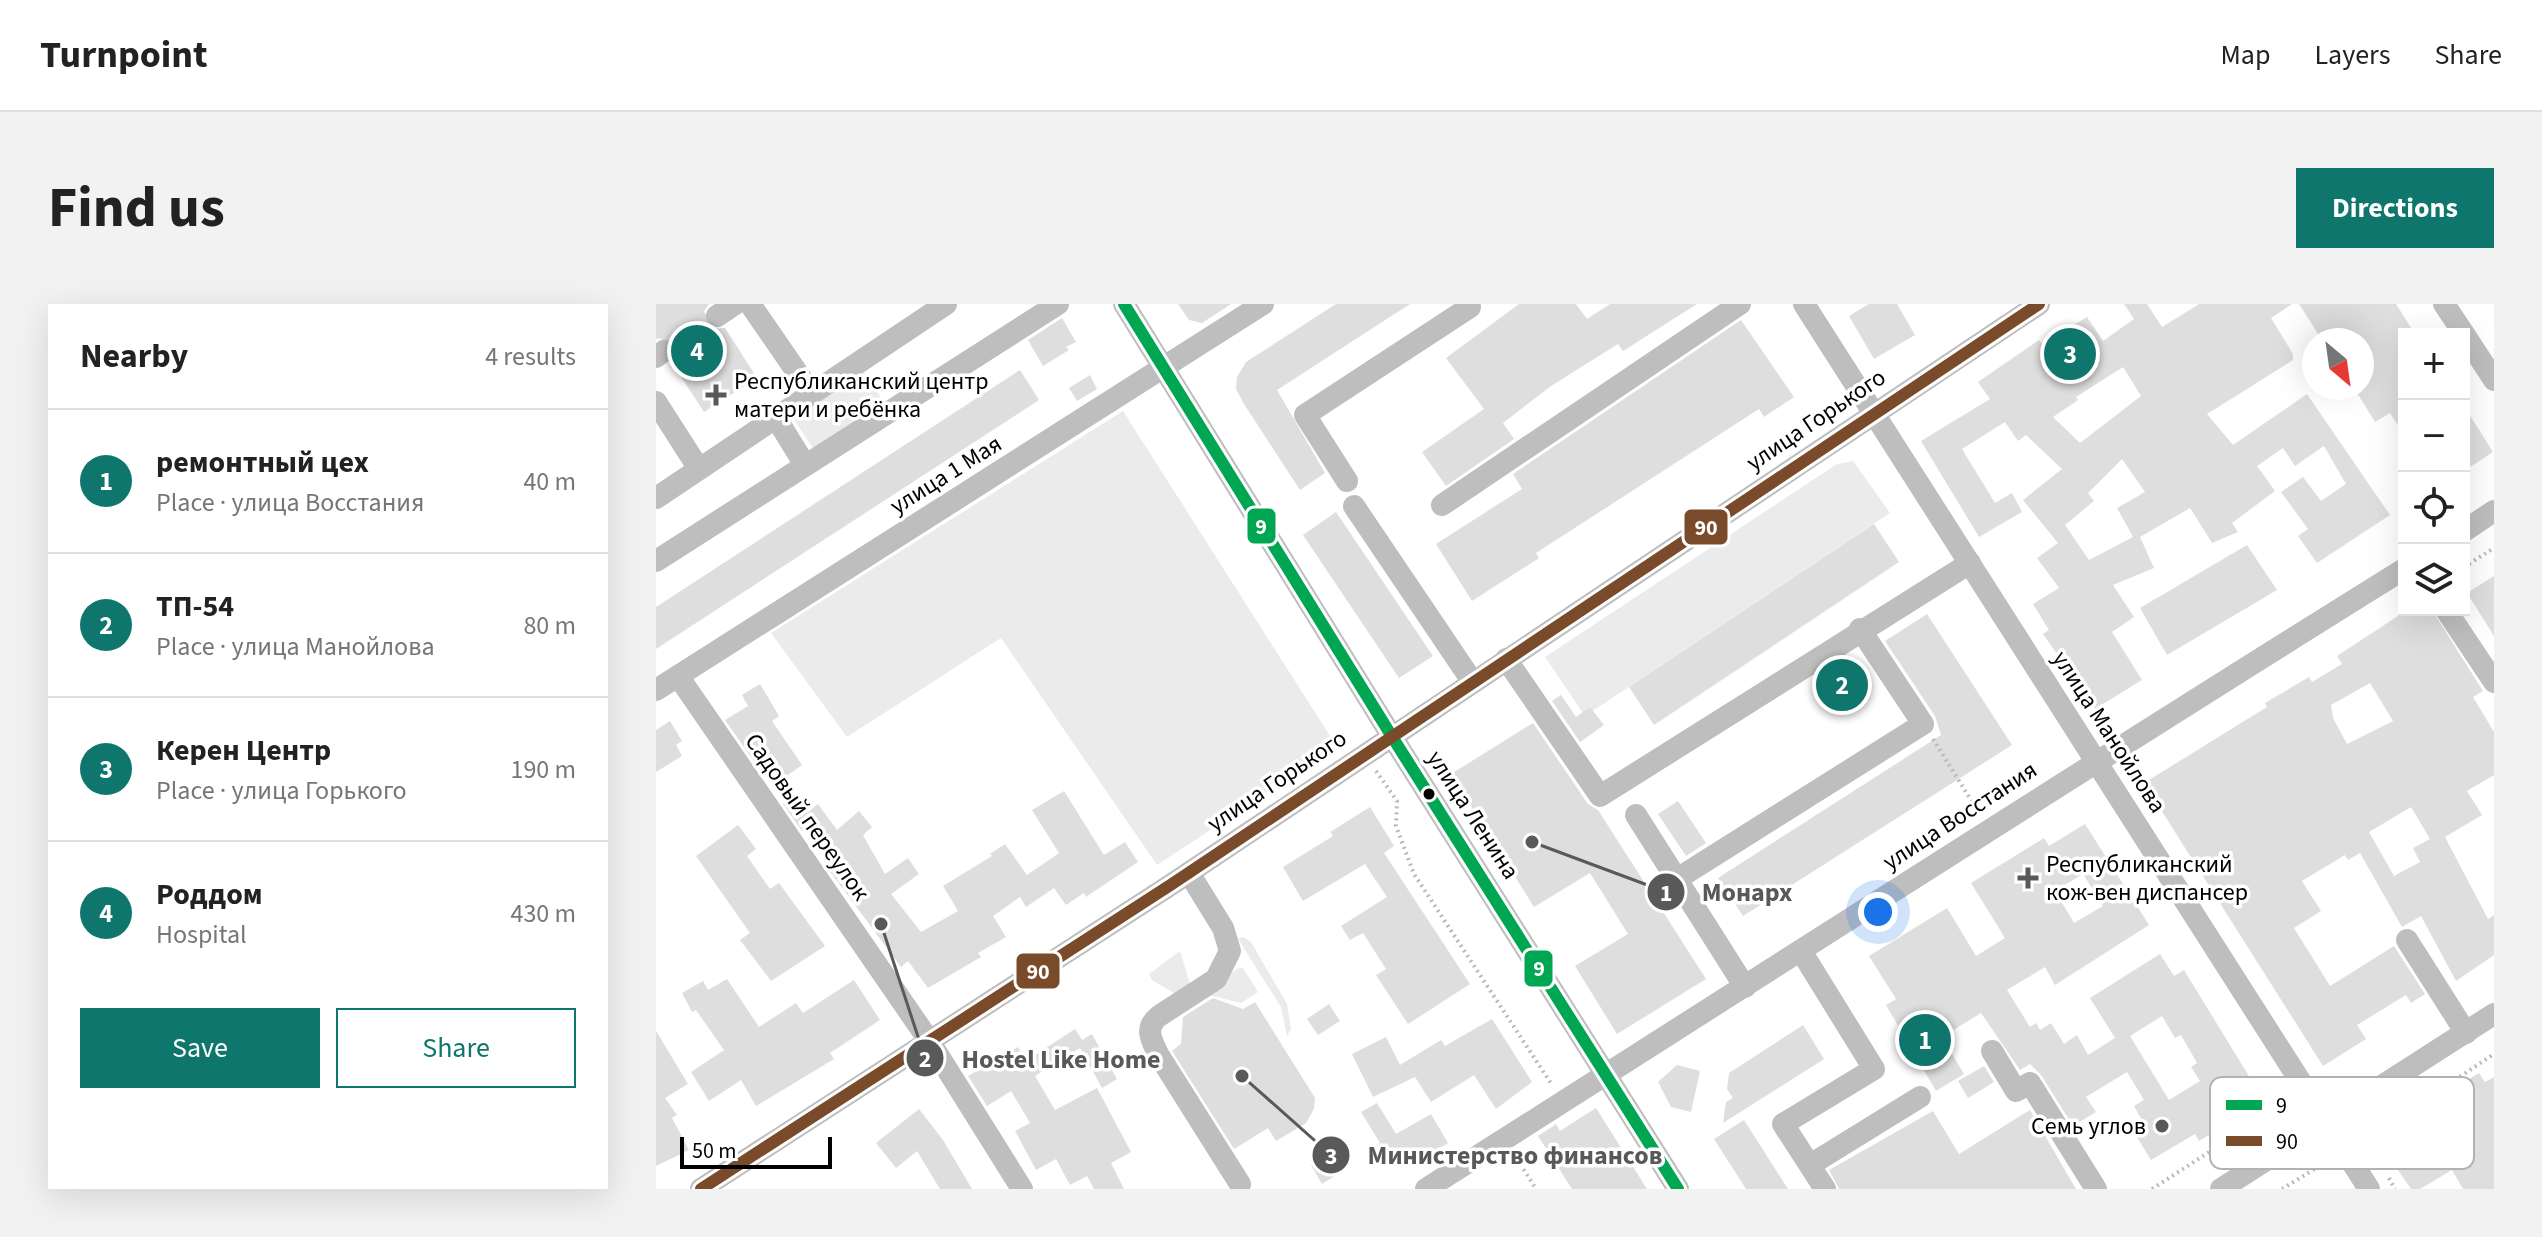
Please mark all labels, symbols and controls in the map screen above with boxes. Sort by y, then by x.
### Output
text: Turnpoint [40,28,208,82]
text: Map [2220,35,2270,75]
text: Layers [2314,35,2390,75]
text: Share [2434,35,2502,75]
button: Directions [2296,168,2494,248]
text: Find us [48,169,225,248]
pin: 4 [671,321,723,381]
pin: 3 [2044,324,2096,384]
north arrow [2302,328,2374,400]
map controls [2398,328,2470,616]
button: + [2398,328,2470,400]
text: Nearby [80,332,188,381]
text: 4 results [485,338,576,375]
street label: улица Горького [1739,360,1893,480]
place label: Республиканский центр матери и ребёнка [734,364,989,427]
marker: Республиканский центр матери и ребёнка [705,384,727,406]
button: − [2398,400,2470,472]
street label: улица 1 Мая [883,427,1009,523]
text: ремонтный цех [156,441,369,484]
text: 1 [99,463,113,500]
text: 40 m [523,463,576,500]
button: locate [2398,472,2470,544]
text: Place · улица Восстания [156,484,424,521]
line badge: 9 [1246,507,1277,545]
line badge: 90 [1683,508,1729,546]
text: 9 [1255,511,1267,543]
text: 90 [1694,512,1718,544]
button: layers [2398,544,2470,616]
text: ТП-54 [156,585,234,628]
text: 2 [99,607,113,644]
text: 80 m [523,607,576,644]
text: Place · улица Манойлова [156,628,435,665]
street label: улица Манойлова [2043,644,2175,820]
pin: 2 [1816,655,1868,715]
street label: улица Горького [1200,721,1354,841]
street label: Садовый переулок [736,726,878,908]
text: Керен Центр [156,729,331,772]
street label: улица Ленина [1418,744,1528,886]
text: 3 [99,751,113,788]
text: 190 m [510,751,576,788]
street label: улица Восстания [1876,753,2044,879]
text: Place · улица Горького [156,772,407,809]
unlabelled marker [1421,786,1437,802]
place label: Республиканский кож-вен диспансер [2046,847,2248,910]
callout: Монарх [1646,867,1809,917]
marker: Республиканский кож-вен диспансер [2017,867,2039,889]
text: Роддом [156,873,263,916]
text: Монарх [1702,874,1792,911]
text: 1 [1660,876,1672,911]
your location [1858,892,1898,932]
text: 4 [99,895,113,932]
text: 430 m [510,895,576,932]
text: Hospital [156,916,247,953]
line badge: 9 [1523,949,1554,988]
line badge: 90 [1015,952,1061,990]
text: 9 [1533,953,1545,985]
text: 90 [1026,956,1050,988]
button: Save [80,1008,320,1088]
button: Share [336,1008,576,1088]
pin: 1 [1899,1010,1951,1070]
callout: Hostel Like Home [905,1033,1176,1083]
text: Hostel Like Home [962,1041,1160,1078]
text: 2 [919,1042,931,1077]
legend [2210,1077,2474,1169]
text: 9 [2276,1090,2287,1122]
place label: Семь углов [2031,1109,2146,1144]
marker: Семь углов [2153,1117,2171,1135]
text: 90 [2276,1126,2298,1158]
callout: Министерство финансов [1311,1130,1678,1180]
scale bar [680,1133,832,1169]
text: 50 m [692,1135,737,1167]
text: Министерство финансов [1368,1137,1662,1174]
text: 3 [1325,1139,1337,1174]

